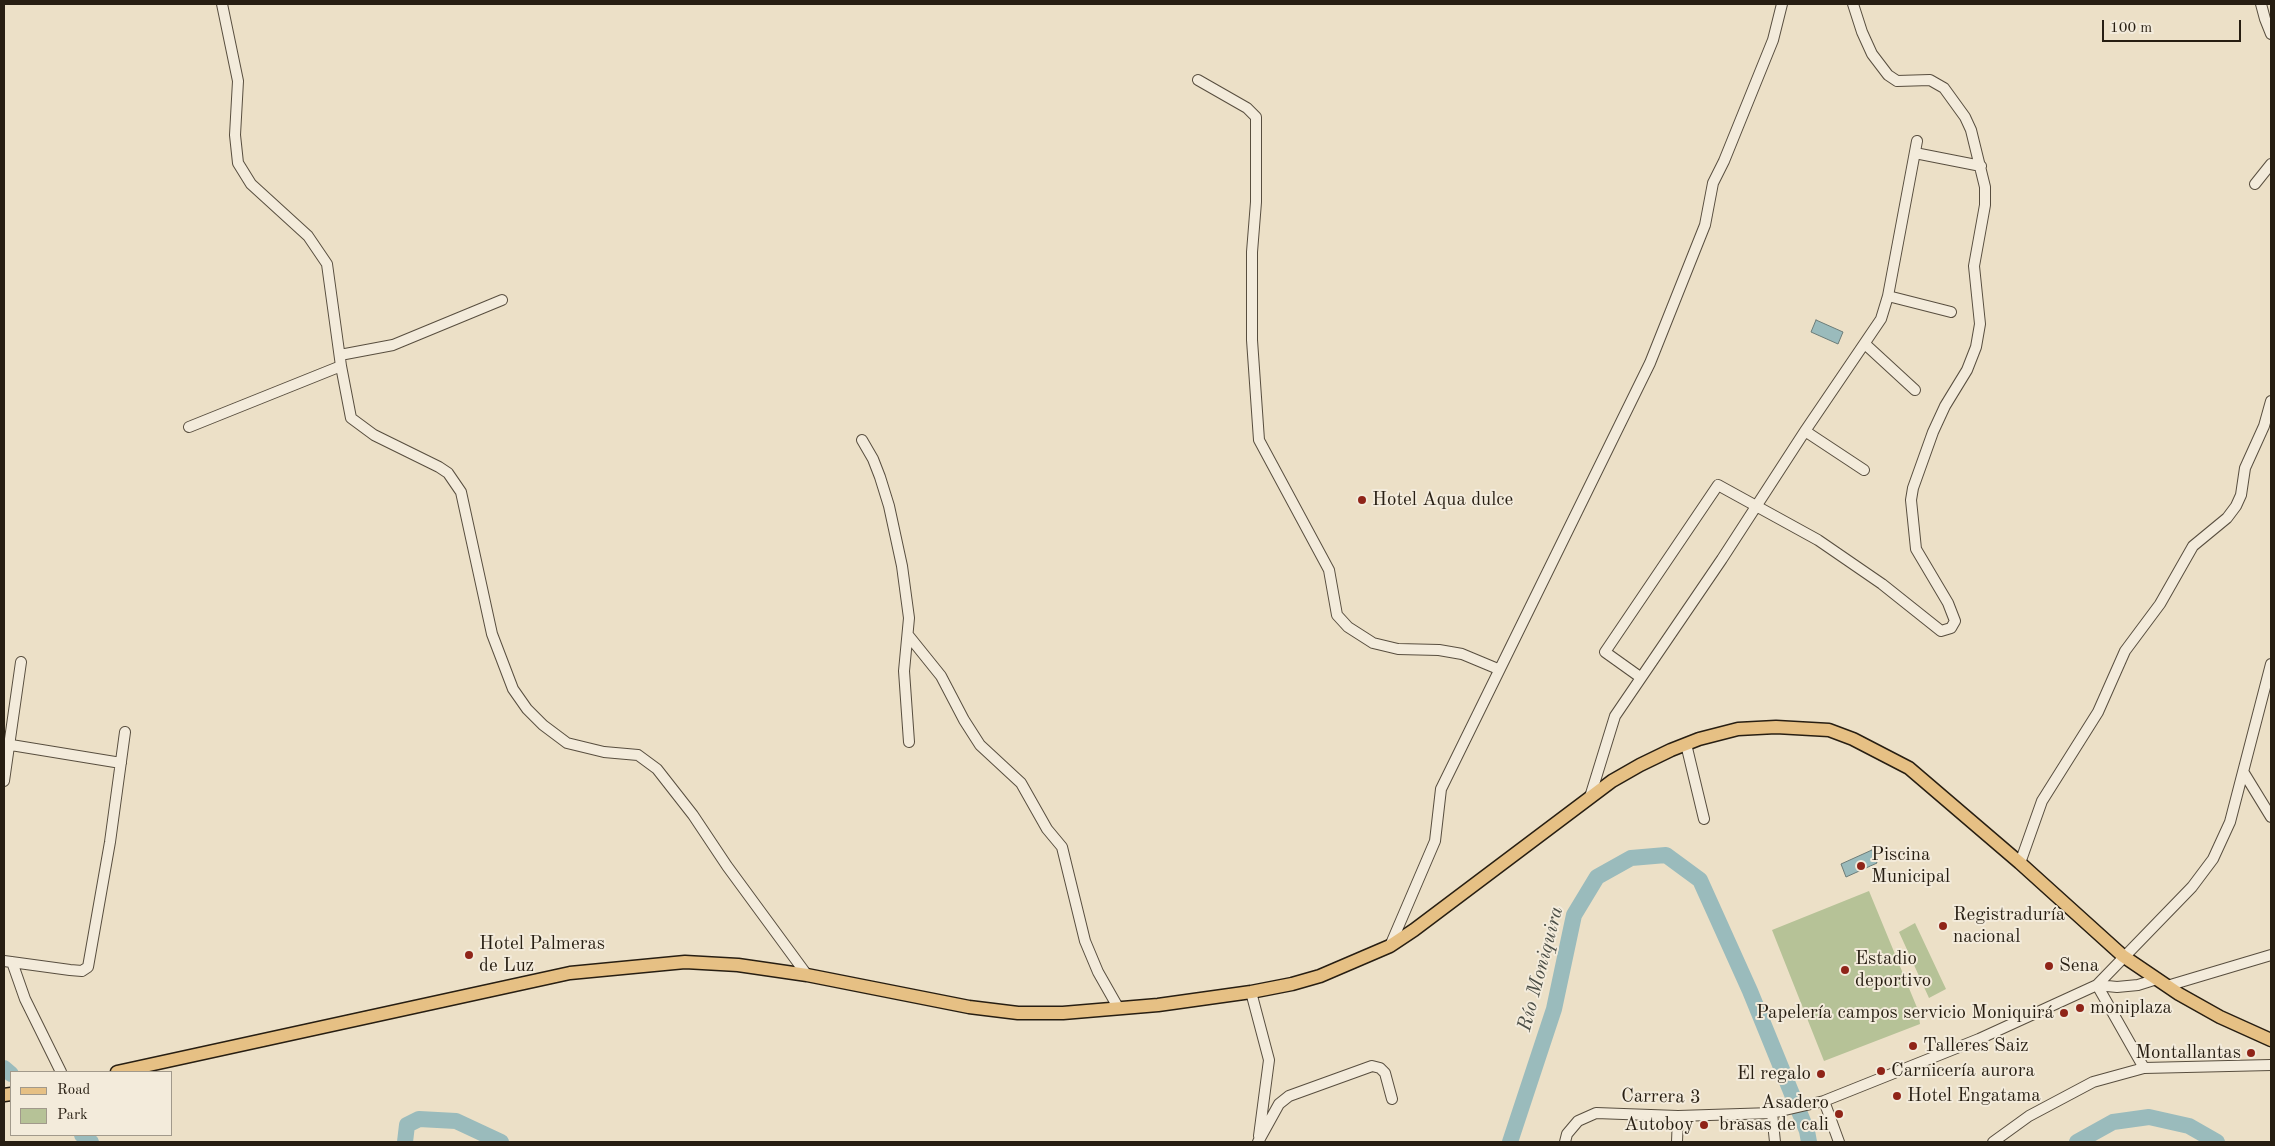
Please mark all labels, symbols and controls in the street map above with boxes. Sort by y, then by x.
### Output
scale bar [2105,10,2244,42]
text: 100 m [2110,21,2152,36]
place label: Hotel Aqua dulce [1372,489,1513,511]
marker: Hotel Aqua dulce [1356,494,1368,506]
place label: Piscina Municipal [1871,844,1950,888]
marker: Piscina Municipal [1855,860,1867,872]
water label: Río Moniquira [1513,904,1569,1034]
place label: Registraduría nacional [1953,904,2065,948]
marker: Registraduría nacional [1937,920,1949,932]
place label: Hotel Palmeras de Luz [479,933,605,977]
place label: Estadio deportivo [1855,948,1931,992]
marker: Hotel Palmeras de Luz [463,949,475,961]
place label: Sena [2059,955,2099,977]
marker: Sena [2043,960,2055,972]
marker: Estadio deportivo [1839,964,1851,976]
place label: moniplaza [2090,997,2172,1019]
place label: Papelería campos servicio Moniquirá [1756,1002,2054,1024]
marker: moniplaza [2074,1002,2086,1014]
marker: Papelería campos servicio Moniquirá [2058,1007,2070,1019]
place label: Talleres Saiz [1923,1035,2029,1057]
marker: Talleres Saiz [1907,1040,1919,1052]
place label: Montallantas [2135,1042,2241,1064]
marker: Montallantas [2245,1047,2257,1059]
place label: Carnicería aurora [1891,1060,2035,1082]
place label: El regalo [1737,1063,1811,1085]
marker: Carnicería aurora [1875,1065,1887,1077]
marker: El regalo [1815,1068,1827,1080]
legend [10,1071,172,1136]
text: Road [57,1083,90,1098]
street label: Carrera 3 [1621,1085,1701,1109]
place label: Hotel Engatama [1907,1085,2041,1107]
marker: Hotel Engatama [1891,1090,1903,1102]
place label: Asadero brasas de cali [1719,1092,1829,1136]
text: Park [57,1108,88,1123]
marker: Asadero brasas de cali [1833,1108,1845,1120]
place label: Autoboy [1624,1114,1694,1136]
marker: Autoboy [1698,1119,1710,1131]

